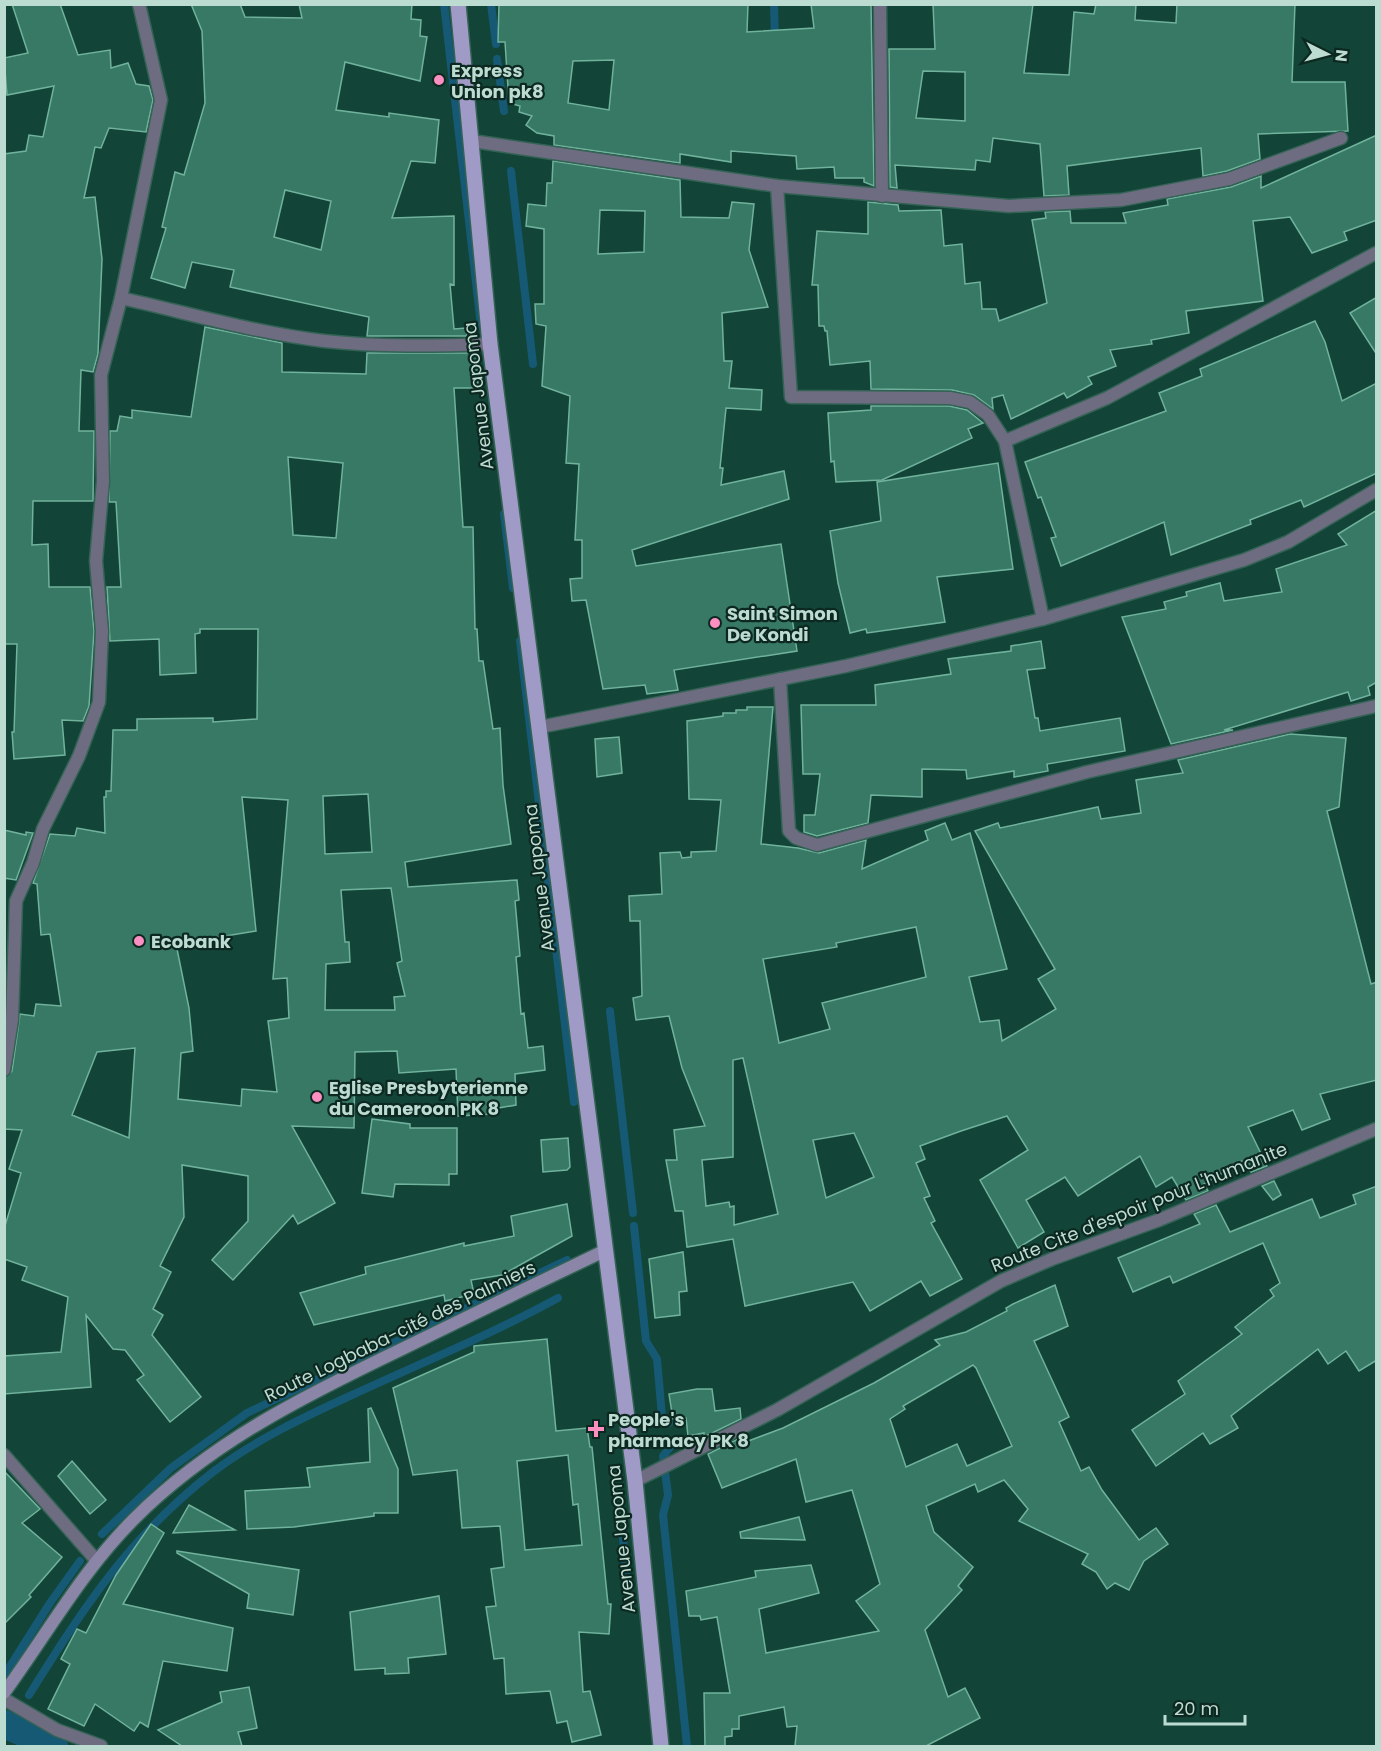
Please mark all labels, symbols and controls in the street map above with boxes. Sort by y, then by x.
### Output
north arrow [1297,24,1357,84]
text: N [1329,48,1353,63]
place label: Express Union pk8 [451,58,544,104]
marker: Express Union pk8 [432,73,446,87]
street label: Avenue Japoma [457,321,499,471]
place label: Saint Simon De Kondi [727,601,838,647]
marker: Saint Simon De Kondi [708,616,722,630]
street label: Avenue Japoma [518,803,560,953]
place label: Ecobank [151,929,232,954]
marker: Ecobank [132,934,146,948]
place label: Eglise Presbyterienne du Cameroon PK 8 [329,1075,528,1121]
marker: Eglise Presbyterienne du Cameroon PK 8 [310,1090,324,1104]
street label: Route Cite d'espoir pour L'humanite [987,1136,1291,1278]
street label: Route Logbaba-cité des Palmiers [260,1254,540,1408]
place label: People's pharmacy PK 8 [608,1407,749,1453]
marker: People's pharmacy PK 8 [589,1422,603,1436]
street label: Avenue Japoma [601,1464,641,1614]
scale bar [1165,1688,1244,1726]
text: 20 m [1174,1696,1219,1721]

